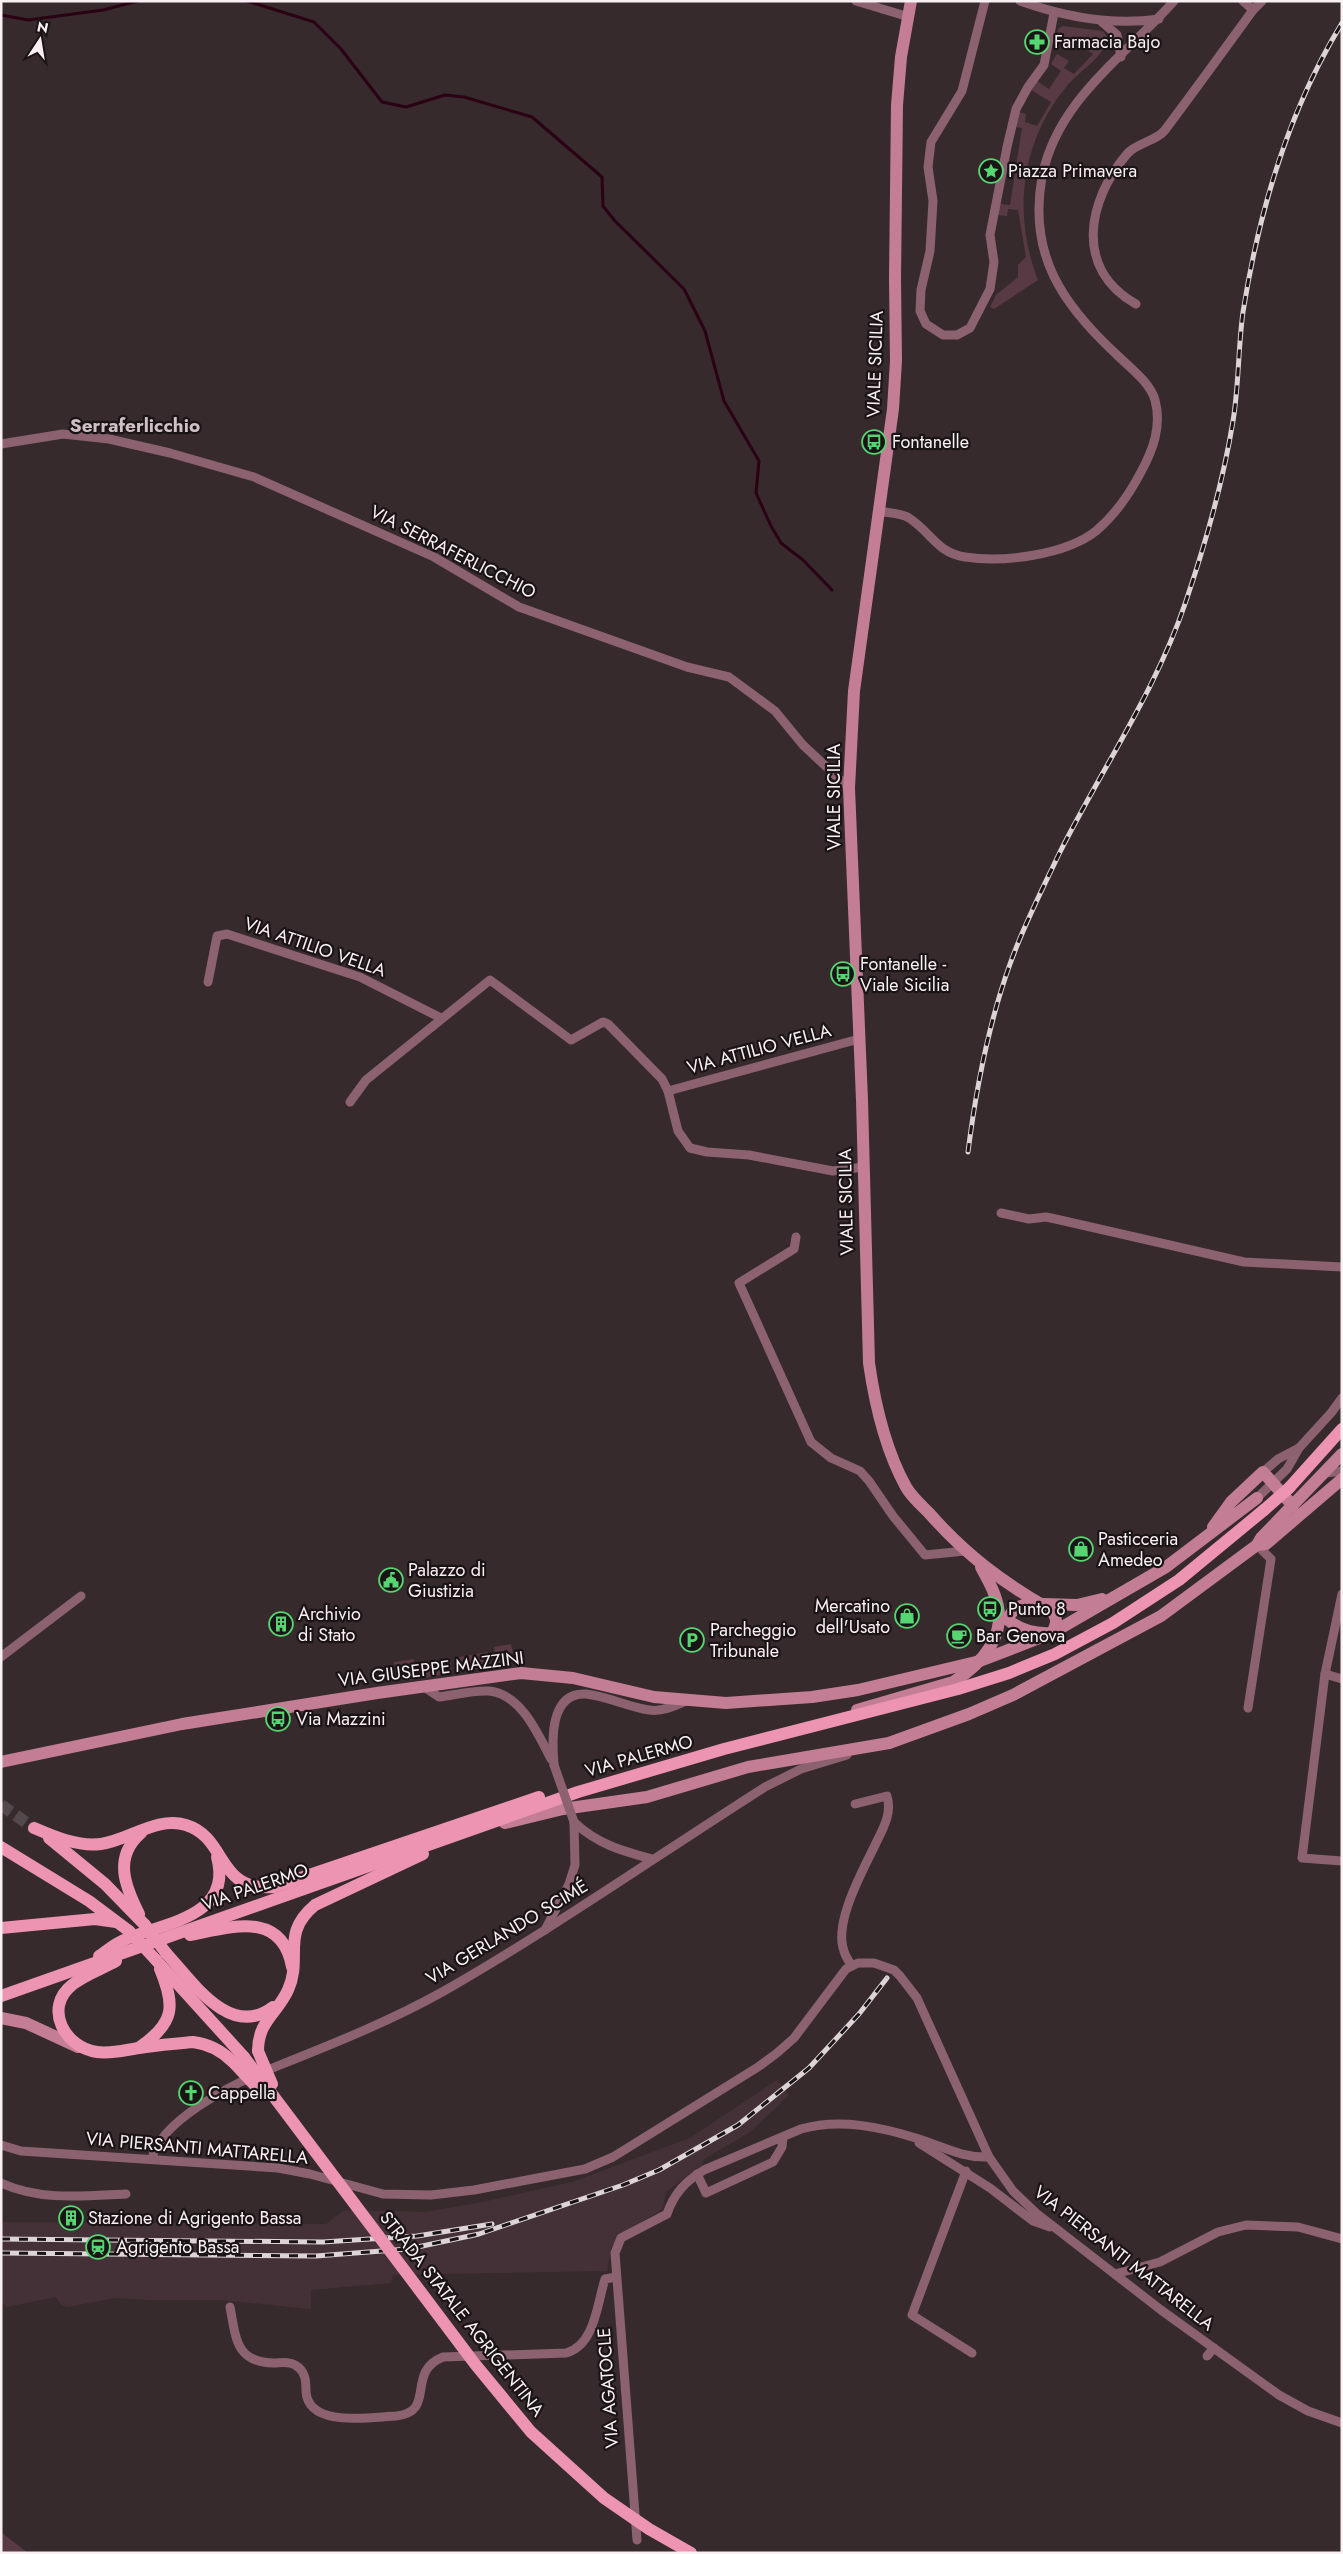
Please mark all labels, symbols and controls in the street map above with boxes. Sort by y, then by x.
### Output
north arrow [15,15,65,65]
text: N [35,16,50,38]
pharmacy icon: Farmacia Bajo [1024,29,1050,55]
place label: Farmacia Bajo [1054,29,1161,55]
place icon: Piazza Primavera [978,158,1004,184]
place label: Piazza Primavera [1008,158,1137,184]
street label: VIALE SICILIA [860,310,890,418]
district label: Serraferlicchio [70,412,200,439]
bus stop icon: Fontanelle [861,429,887,455]
place label: Fontanelle [892,429,969,455]
street label: VIA SERRAFERLICCHIO [366,499,540,605]
street label: VIALE SICILIA [821,743,847,850]
street label: VIA ATTILIO VELLA [241,911,390,983]
place label: Fontanelle - Viale Sicilia [860,951,949,998]
bus stop icon: Fontanelle - Viale Sicilia [830,961,856,987]
street label: VIA ATTILIO VELLA [684,1017,834,1081]
street label: VIALE SICILIA [832,1148,860,1256]
place label: Pasticceria Amedeo [1098,1526,1178,1573]
shop icon: Pasticceria Amedeo [1068,1536,1094,1562]
place label: Palazzo di Giustizia [408,1557,486,1604]
public building icon: Palazzo di Giustizia [378,1567,404,1593]
place label: Mercatino dell'Usato [815,1593,890,1640]
bus stop icon: Punto 8 [977,1596,1003,1622]
place label: Punto 8 [1008,1596,1066,1622]
place label: Archivio di Stato [298,1601,361,1648]
shop icon: Mercatino dell'Usato [894,1603,920,1629]
building icon: Archivio di Stato [268,1611,294,1637]
place label: Parcheggio Tribunale [710,1617,796,1664]
cafe icon: Bar Genova [946,1623,972,1649]
place label: Bar Genova [976,1623,1065,1649]
parking icon: Parcheggio Tribunale [679,1627,705,1653]
street label: VIA GIUSEPPE MAZZINI [337,1645,525,1693]
bus stop icon: Via Mazzini [265,1706,291,1732]
place label: Via Mazzini [296,1706,386,1732]
street label: VIA PALERMO [582,1728,696,1784]
street label: VIA PALERMO [198,1857,312,1917]
street label: VIA GERLANDO SCIMÉ [421,1873,593,1991]
church icon: Cappella [178,2080,204,2106]
place label: Cappella [208,2080,276,2106]
street label: VIA PIERSANTI MATTARELLA [85,2125,309,2171]
street label: VIA PIERSANTI MATTARELLA [1028,2179,1220,2337]
building icon: Stazione di Agrigento Bassa [58,2205,84,2231]
place label: Stazione di Agrigento Bassa [88,2205,301,2231]
street label: STRADA STATALE AGRIGENTINA [373,2206,551,2422]
station icon: Agrigento Bassa [85,2234,111,2260]
place label: Agrigento Bassa [116,2234,239,2260]
street label: VIA AGATOCLE [591,2327,625,2449]

